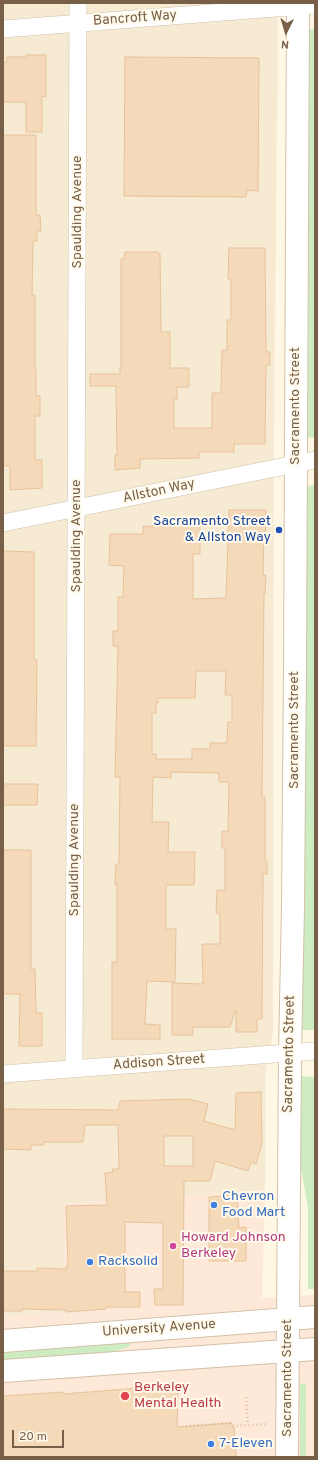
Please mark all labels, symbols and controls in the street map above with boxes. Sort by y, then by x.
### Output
street label: Bancroft Way [92,8,178,30]
north arrow [266,12,306,52]
text: N [280,37,290,51]
street label: Spaulding Avenue [70,156,86,268]
street label: Sacramento Street [288,347,304,465]
street label: Allston Way [121,476,197,508]
street label: Spaulding Avenue [69,480,85,592]
place label: Sacramento Street & Allston Way [153,514,271,546]
marker: Sacramento Street & Allston Way [274,525,284,535]
street label: Sacramento Street [287,671,303,789]
street label: Spaulding Avenue [67,804,83,916]
street label: Sacramento Street [281,995,299,1113]
street label: Addison Street [112,1051,206,1075]
place label: Chevron Food Mart [222,1189,285,1222]
marker: Chevron Food Mart [209,1200,219,1210]
place label: Howard Johnson Berkeley [181,1230,286,1262]
marker: Howard Johnson Berkeley [168,1241,178,1251]
place label: Racksolid [98,1254,158,1270]
marker: Racksolid [85,1257,95,1267]
street label: University Avenue [102,1317,216,1341]
street label: Sacramento Street [280,1319,296,1437]
place label: Berkeley Mental Health [134,1380,221,1412]
marker: Berkeley Mental Health [119,1390,131,1402]
scale bar [14,1422,66,1448]
text: 20 m [19,1429,47,1445]
place label: 7-Eleven [219,1436,273,1452]
marker: 7-Eleven [206,1439,216,1449]

